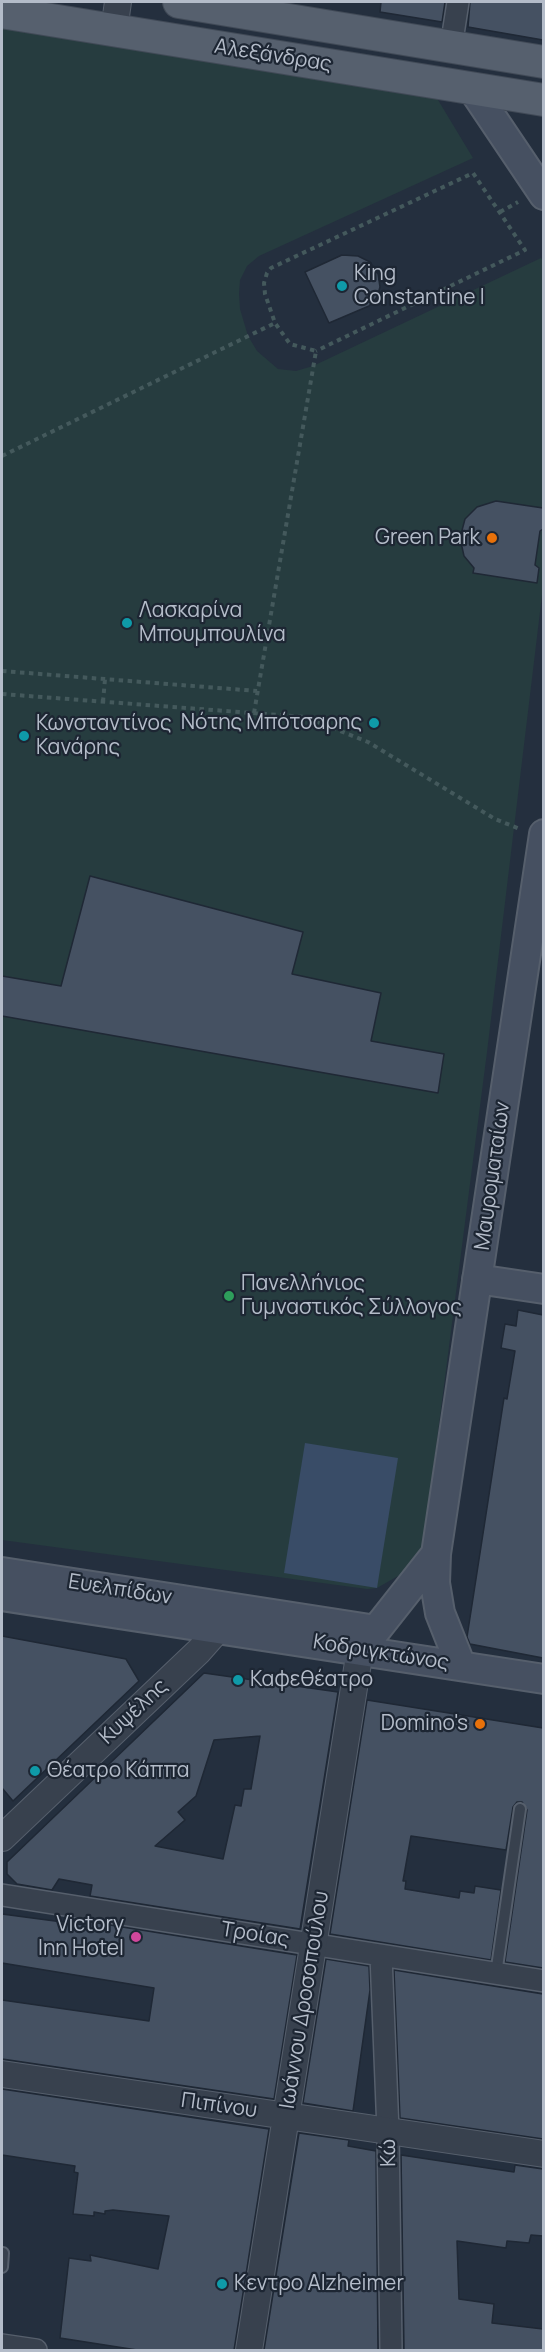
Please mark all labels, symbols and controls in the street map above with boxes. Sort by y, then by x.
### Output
street label: Αλεξάνδρας [213,34,333,78]
place label: King Constantine I [354,261,485,311]
marker: King Constantine I [335,279,349,293]
place label: Green Park [375,525,480,551]
marker: Green Park [485,531,499,545]
place label: Λασκαρίνα Μπουμπουλίνα [139,598,286,648]
marker: Λασκαρίνα Μπουμπουλίνα [120,616,134,630]
place label: Νότης Μπότσαρης [181,710,362,736]
place label: Κωνσταντίνος Κανάρης [36,711,172,761]
marker: Νότης Μπότσαρης [367,716,381,730]
marker: Κωνσταντίνος Κανάρης [17,729,31,743]
street label: Μαυροματαίων [470,1100,516,1252]
place label: Πανελλήνιος Γυμναστικός Σύλλογος [241,1271,462,1321]
marker: Πανελλήνιος Γυμναστικός Σύλλογος [222,1289,236,1303]
street label: Ευελπίδων [66,1569,174,1611]
street label: Κοδριγκτώνος [311,1630,451,1676]
place label: Καφεθέατρο [250,1667,373,1693]
marker: Καφεθέατρο [231,1673,245,1687]
street label: Κυψέλης [95,1674,173,1750]
place label: Domino's [381,1711,468,1737]
marker: Domino's [473,1717,487,1731]
place label: Θέατρο Κάππα [47,1758,190,1784]
marker: Θέατρο Κάππα [28,1764,42,1778]
street label: Ιωάννου Δροσοπούλου [275,1889,335,2111]
place label: Victory Inn Hotel [38,1912,124,1962]
street label: Τροίας [219,1917,291,1953]
marker: Victory Inn Hotel [129,1930,143,1944]
street label: Πιπίνου [179,2088,259,2124]
street label: Κώ [376,2139,402,2167]
place label: Κεντρο Alzheimer [234,2271,404,2297]
marker: Κεντρο Alzheimer [215,2277,229,2291]

